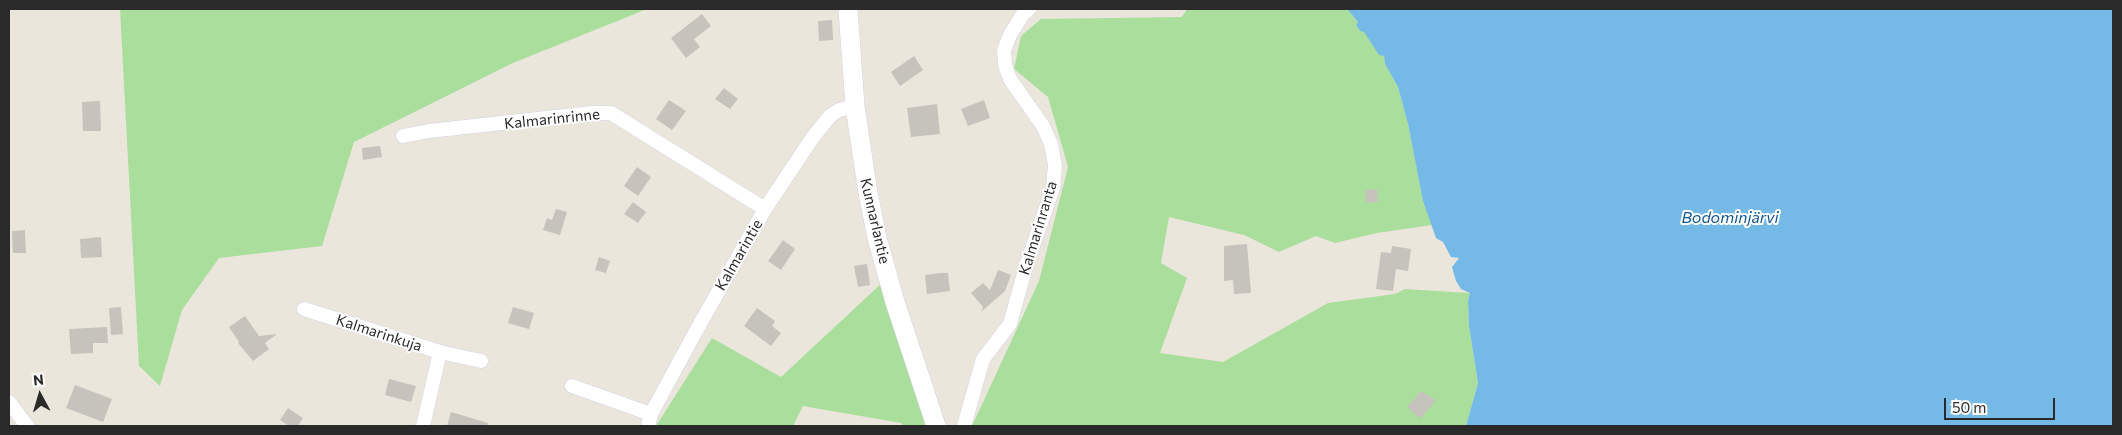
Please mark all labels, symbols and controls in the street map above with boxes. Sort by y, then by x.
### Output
street label: Kalmarinrinne [503,105,601,133]
street label: Kunnarlantie [856,176,894,266]
street label: Kalmarinranta [1015,179,1061,277]
water label: Bodominjärvi [1681,208,1779,228]
street label: Kalmarintie [711,216,767,294]
street label: Kalmarinkuja [334,311,424,355]
north arrow [15,370,65,420]
text: N [32,371,44,389]
scale bar [1947,388,2058,420]
text: 50 m [1952,398,1986,416]

